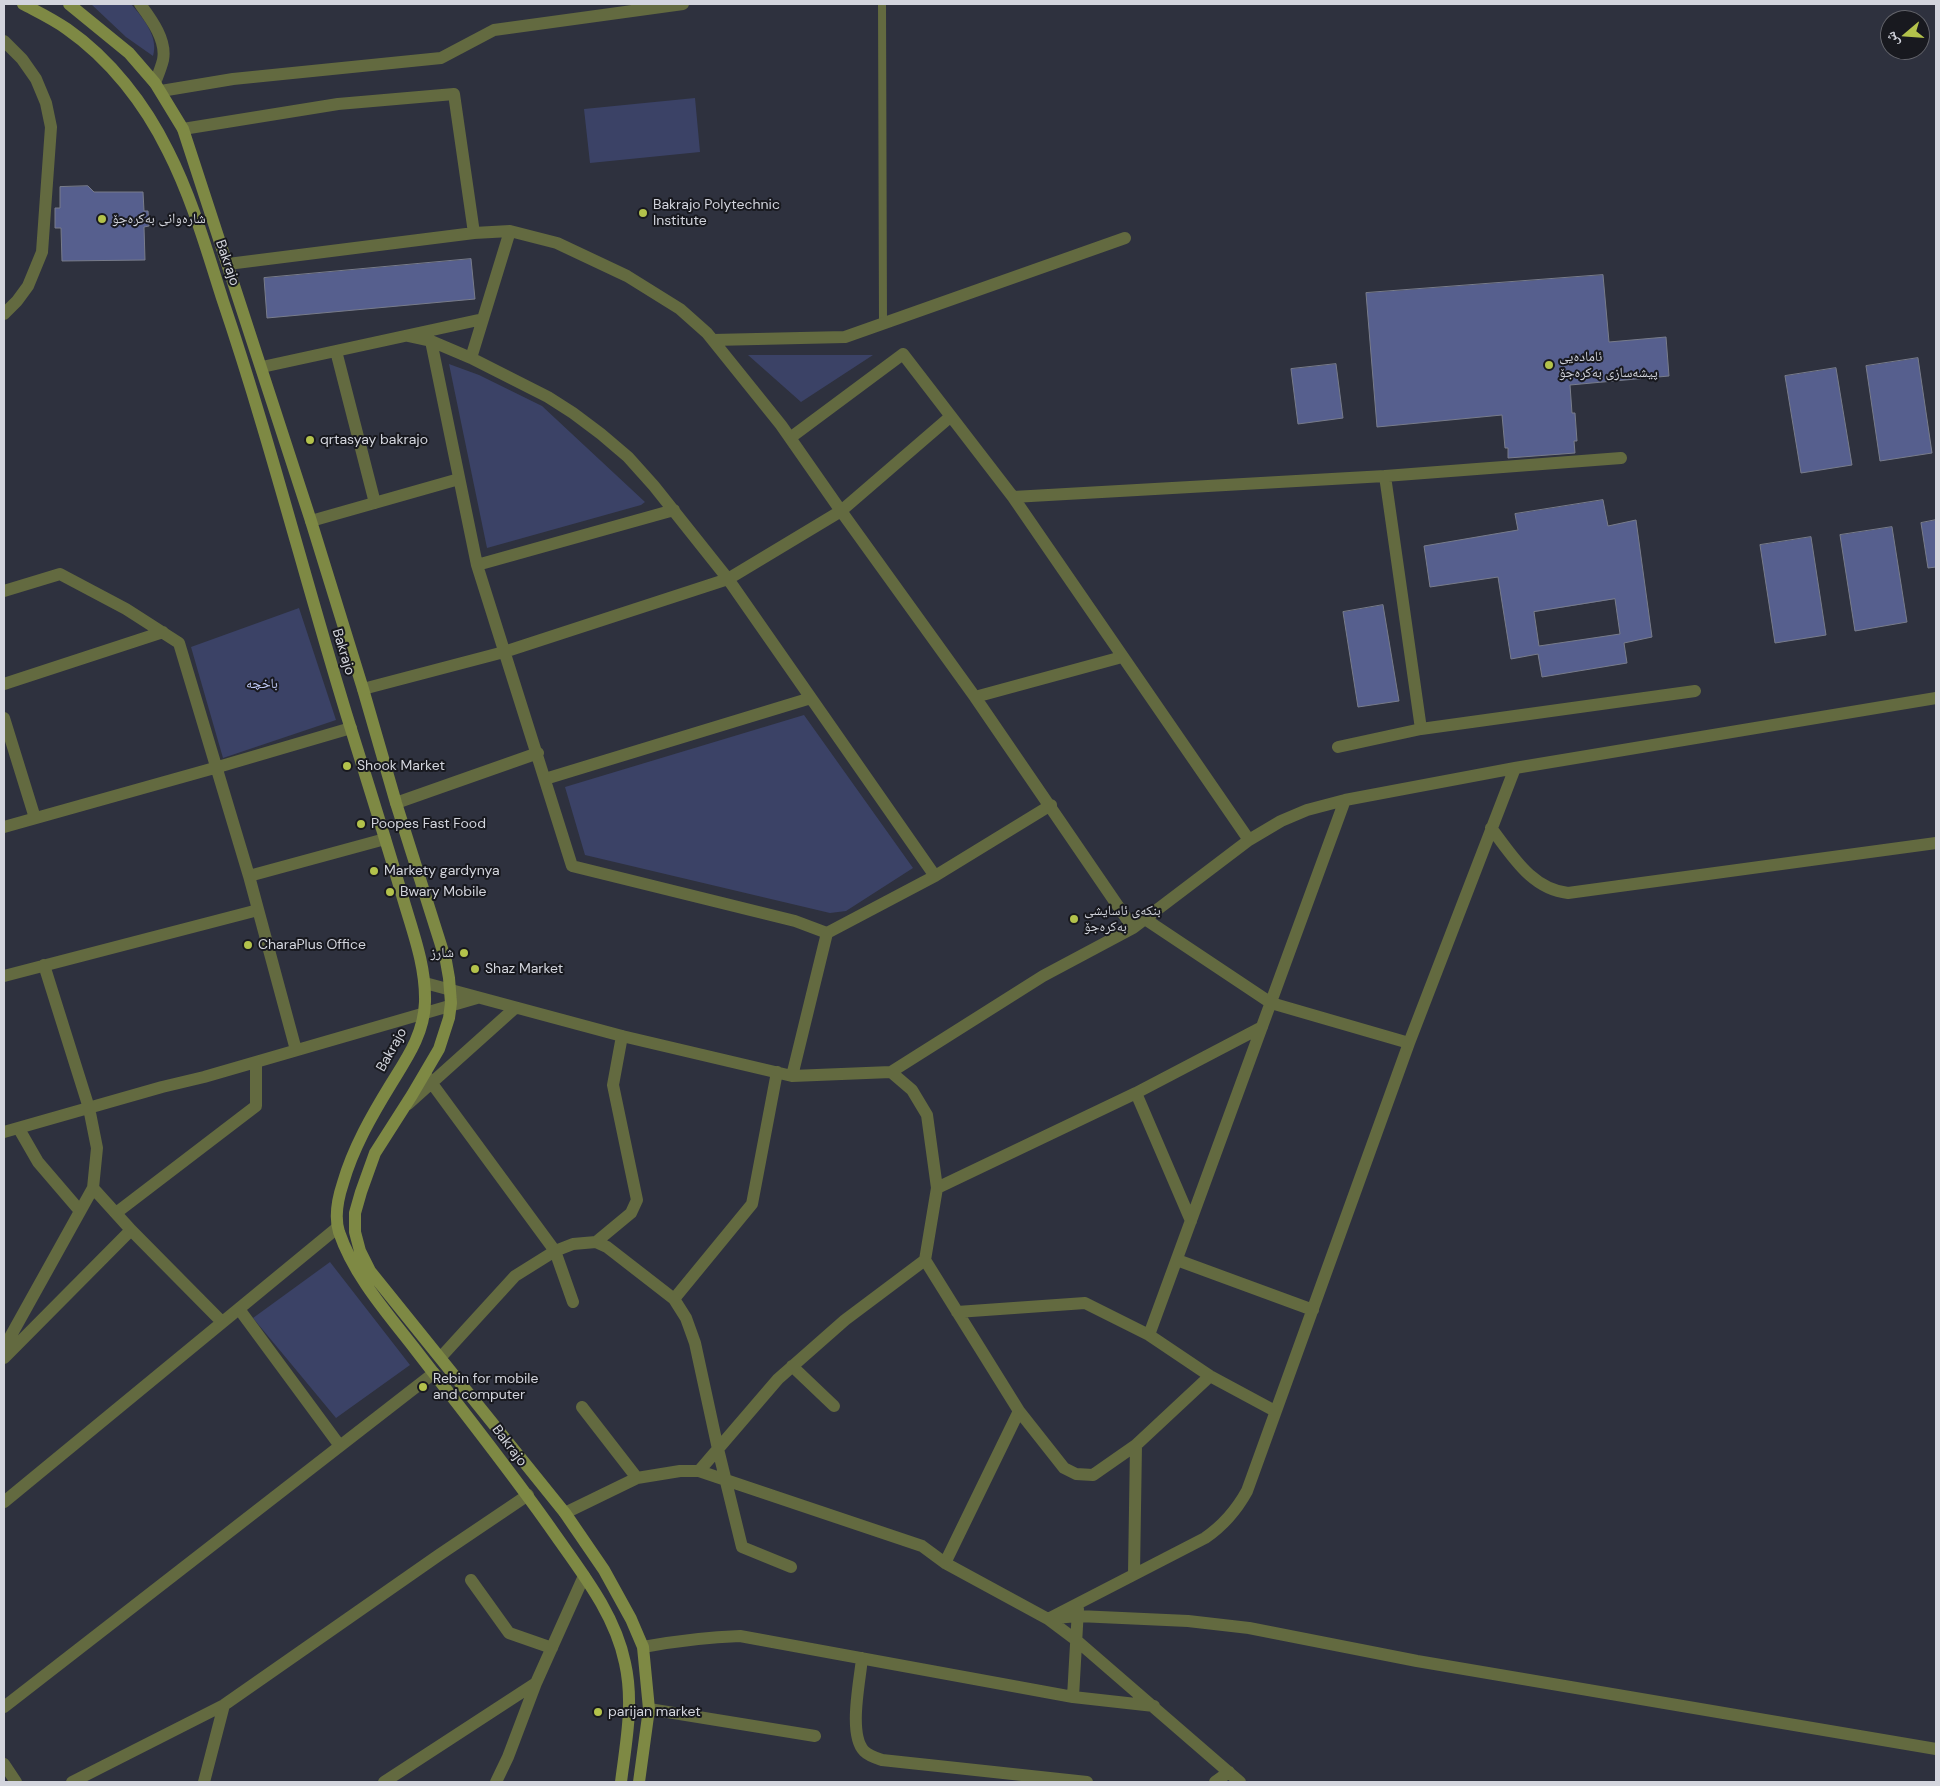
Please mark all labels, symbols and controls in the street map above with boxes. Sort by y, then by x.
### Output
north arrow [1880,10,1930,60]
text: ش [1881,29,1903,49]
place label: Bakrajo Polytechnic Institute [653,197,780,230]
marker: Bakrajo Polytechnic Institute [637,207,649,219]
place label: شارەوانی بەکرەجۆ [112,211,206,227]
marker: شارەوانی بەکرەجۆ [96,213,108,225]
street label: Bakrajo [211,238,243,288]
place label: ئامادەیی پیشەسازی بەکرەجۆ [1559,349,1658,382]
marker: ئامادەیی پیشەسازی بەکرەجۆ [1543,359,1555,371]
place label: qrtasyay bakrajo [320,432,428,448]
marker: qrtasyay bakrajo [304,434,316,446]
street label: Bakrajo [328,627,358,677]
park label: باخچە [246,676,278,692]
place label: Shook Market [357,758,445,774]
marker: Shook Market [341,760,353,772]
place label: Poopes Fast Food [371,816,486,832]
marker: Poopes Fast Food [355,818,367,830]
place label: Markety gardynya [384,863,500,879]
marker: Markety gardynya [368,865,380,877]
place label: Bwary Mobile [400,884,486,900]
marker: Bwary Mobile [384,886,396,898]
place label: بنکەی ئاسایشی بەکرەجۆ [1084,903,1161,936]
marker: بنکەی ئاسایشی بەکرەجۆ [1068,913,1080,925]
place label: CharaPlus Office [258,937,366,953]
marker: CharaPlus Office [242,939,254,951]
place label: شارز [430,945,454,961]
marker: شارز [458,947,470,959]
place label: Shaz Market [485,961,563,977]
marker: Shaz Market [469,963,481,975]
street label: Bakrajo [373,1025,411,1075]
place label: Rebin for mobile and computer [433,1371,538,1404]
marker: Rebin for mobile and computer [417,1381,429,1393]
street label: Bakrajo [488,1422,530,1470]
place label: parijan market [608,1704,701,1720]
marker: parijan market [592,1706,604,1718]

